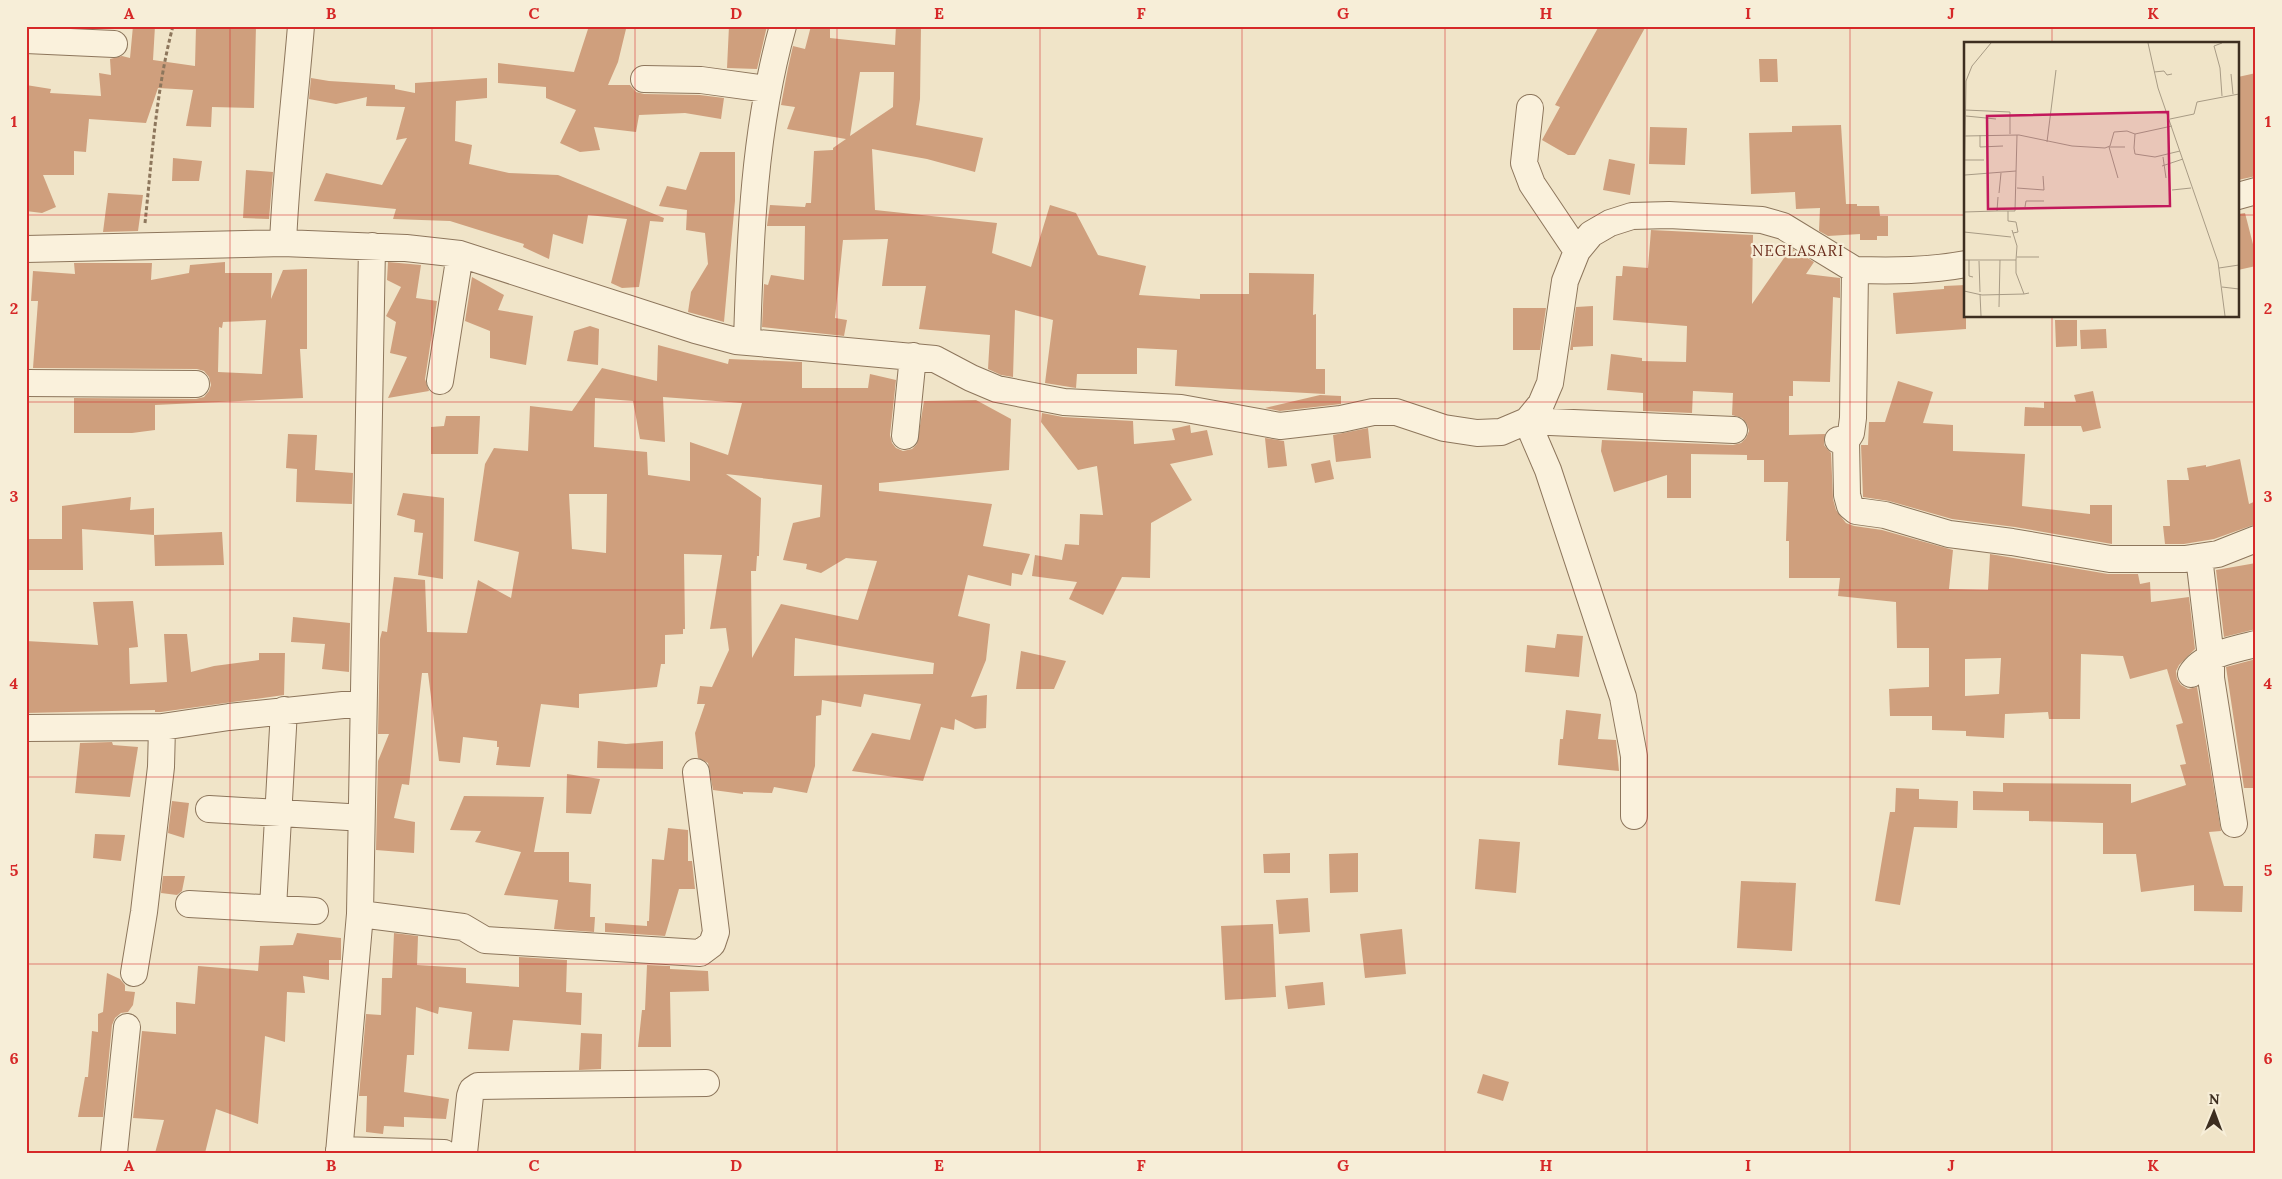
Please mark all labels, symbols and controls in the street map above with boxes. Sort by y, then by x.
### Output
text: A [124,3,135,23]
text: B [326,3,337,23]
text: C [528,3,540,23]
text: D [730,3,742,23]
text: E [934,3,944,23]
text: F [1136,3,1146,23]
text: G [1337,3,1349,23]
text: H [1540,3,1553,23]
text: I [1745,3,1751,23]
text: J [1947,3,1955,23]
text: K [2147,3,2159,23]
inset map [1964,42,2240,318]
text: 1 [11,111,17,131]
text: 1 [2265,111,2271,131]
district label: NEGLASARI [1752,241,1844,260]
text: 2 [10,298,18,318]
text: 2 [2264,298,2272,318]
text: 3 [10,486,19,506]
text: 3 [2264,486,2273,506]
text: 4 [10,673,19,693]
text: 4 [2264,673,2273,693]
text: 5 [10,860,19,880]
text: 5 [2264,860,2273,880]
text: 6 [9,1048,19,1068]
text: 6 [2263,1048,2273,1068]
north arrow [2190,1086,2240,1136]
text: N [2209,1090,2220,1108]
text: A [124,1155,135,1175]
text: B [326,1155,337,1175]
text: C [528,1155,540,1175]
text: D [730,1155,742,1175]
text: E [934,1155,944,1175]
text: F [1136,1155,1146,1175]
text: G [1337,1155,1349,1175]
text: H [1540,1155,1553,1175]
text: I [1745,1155,1751,1175]
text: J [1947,1155,1955,1175]
text: K [2147,1155,2159,1175]

